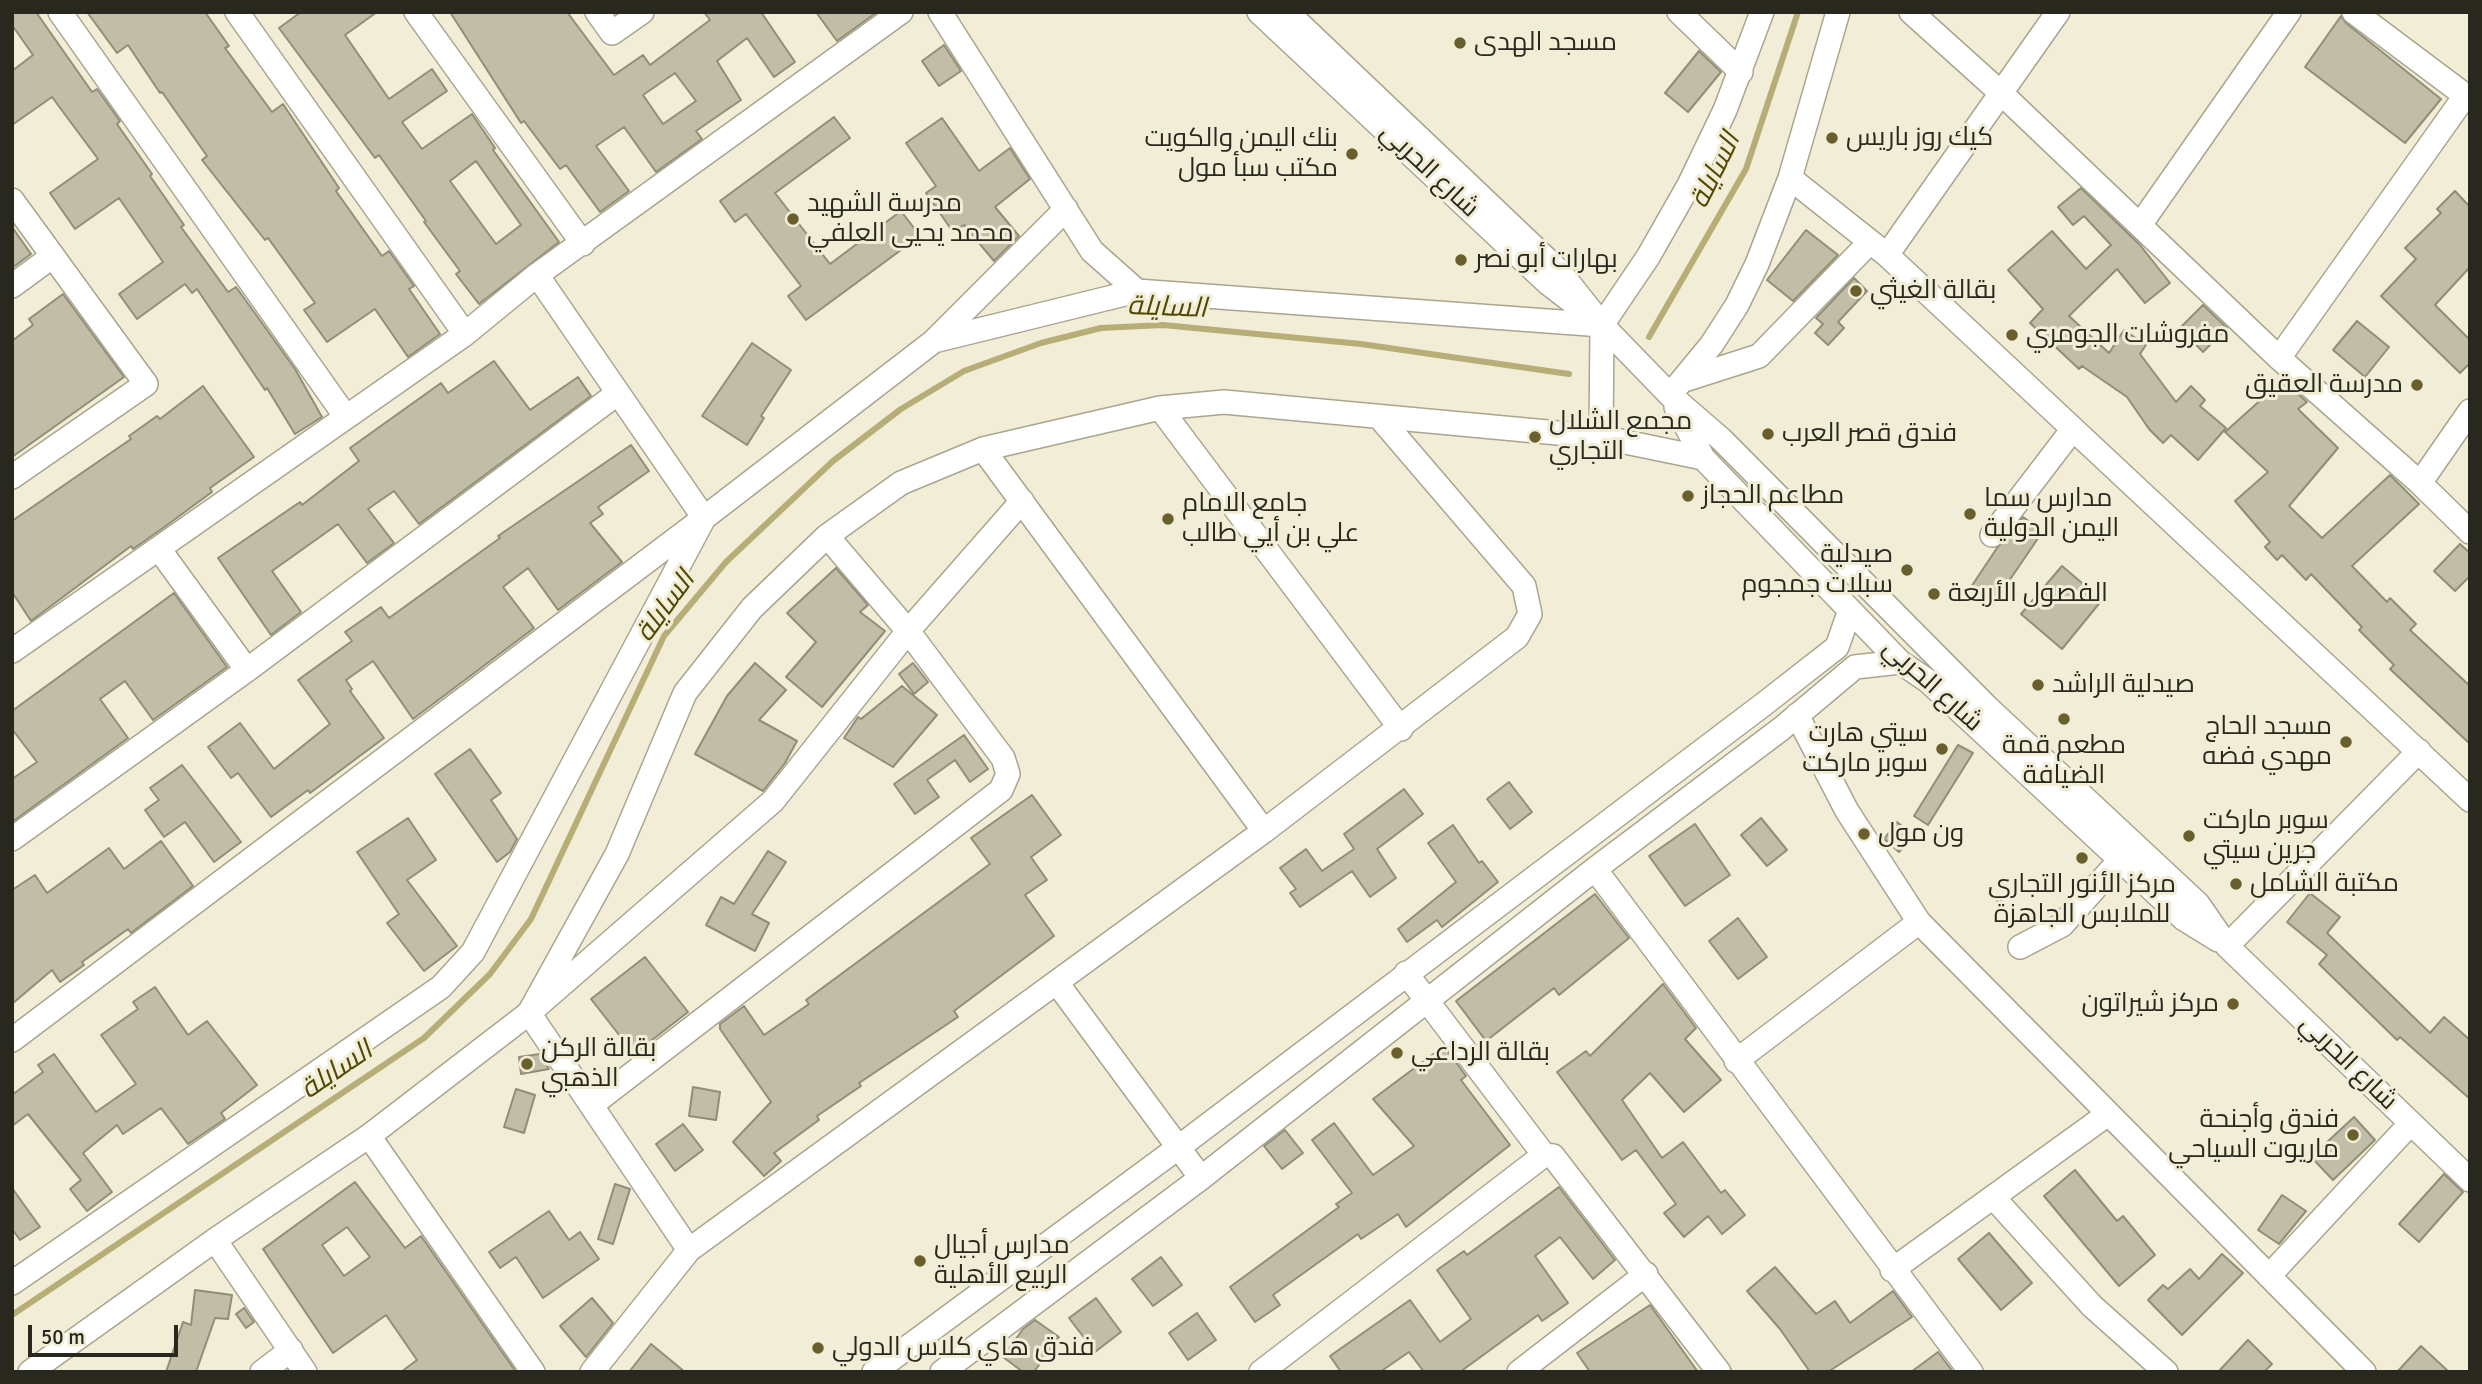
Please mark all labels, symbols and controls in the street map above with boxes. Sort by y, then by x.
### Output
place label: مسجد الهدى [1474,27,1617,59]
marker: مسجد الهدى [1452,35,1468,51]
street label: شارع الحربي [1373,117,1485,225]
place label: كيك روز باريس [1846,122,1993,154]
place label: بنك اليمن والكويت مكتب سبأ مول [1145,123,1338,184]
water label: السايلة [1683,128,1749,214]
marker: كيك روز باريس [1824,130,1840,146]
marker: بنك اليمن والكويت مكتب سبأ مول [1344,146,1360,162]
place label: مدرسة الشهيد محمد يحيى العلفي [807,188,1014,249]
marker: مدرسة الشهيد محمد يحيى العلفي [785,211,801,227]
place label: بهارات أبو نصر [1475,244,1618,276]
marker: بهارات أبو نصر [1453,252,1469,268]
place label: بقالة الغيثي [1870,275,1996,307]
marker: بقالة الغيثي [1848,283,1864,299]
water label: السايلة [1127,290,1207,326]
place label: مفروشات الجومري [2026,319,2229,351]
marker: مفروشات الجومري [2004,327,2020,343]
place label: مدرسة العقيق [2245,369,2403,401]
marker: مدرسة العقيق [2409,377,2425,393]
place label: مجمع الشلال التجاري [1549,406,1692,467]
place label: فندق قصر العرب [1782,418,1957,450]
marker: فندق قصر العرب [1760,426,1776,442]
marker: مجمع الشلال التجاري [1527,429,1543,445]
place label: مطاعم الحجاز [1702,480,1844,512]
place label: مدارس سما اليمن الدولية [1984,483,2119,544]
place label: جامع الامام علي بن أيي طالب [1182,488,1359,550]
marker: مطاعم الحجاز [1680,488,1696,504]
marker: مدارس سما اليمن الدولية [1962,506,1978,522]
marker: جامع الامام علي بن أيي طالب [1160,511,1176,527]
place label: صيدلية سبلات جمجوم [1741,539,1893,600]
marker: صيدلية سبلات جمجوم [1899,562,1915,578]
water label: السايلة [629,565,703,649]
place label: الفصول الأربعة [1948,578,2108,610]
marker: الفصول الأربعة [1926,586,1942,602]
street label: شارع الحربي [1876,633,1988,739]
place label: صيدلية الراشد [2052,669,2195,701]
marker: صيدلية الراشد [2030,677,2046,693]
marker: مطعم قمة الضيافة [2056,711,2072,727]
place label: مسجد الحاج مهدي فضه [2202,711,2332,772]
place label: سيتي هارت سوبر ماركت [1802,718,1928,780]
place label: مطعم قمة الضيافة [2002,730,2126,792]
marker: مسجد الحاج مهدي فضه [2338,734,2354,750]
marker: سيتي هارت سوبر ماركت [1934,741,1950,757]
place label: سوبر ماركت جرين سيتي [2203,805,2329,866]
place label: ون مول [1878,818,1964,850]
marker: ون مول [1856,826,1872,842]
marker: سوبر ماركت جرين سيتي [2181,828,2197,844]
marker: مركز الأنور التجاري للملابس الجاهزة [2074,850,2090,866]
place label: مكتبة الشامل [2250,868,2399,900]
place label: مركز الأنور التجاري للملابس الجاهزة [1988,869,2176,931]
marker: مكتبة الشامل [2228,876,2244,892]
place label: مركز شيراتون [2082,988,2219,1020]
marker: مركز شيراتون [2225,996,2241,1012]
street label: شارع الحربي [2293,1009,2403,1117]
place label: بقالة الركن الذهبي [541,1033,656,1094]
water label: السايلة [295,1035,379,1107]
place label: بقالة الرداعي [1411,1037,1550,1069]
marker: بقالة الرداعي [1389,1045,1405,1061]
marker: بقالة الركن الذهبي [519,1056,535,1072]
place label: فندق وأجنحة ماريوت السياحي [2168,1104,2339,1166]
marker: فندق وأجنحة ماريوت السياحي [2345,1127,2361,1143]
place label: مدارس أجيال الربيع الأهلية [934,1230,1070,1292]
marker: مدارس أجيال الربيع الأهلية [912,1253,928,1269]
scale bar [32,1310,182,1354]
text: 50 m [41,1324,85,1350]
place label: فندق هاي كلاس الدولي [832,1332,1095,1364]
marker: فندق هاي كلاس الدولي [810,1340,826,1356]

